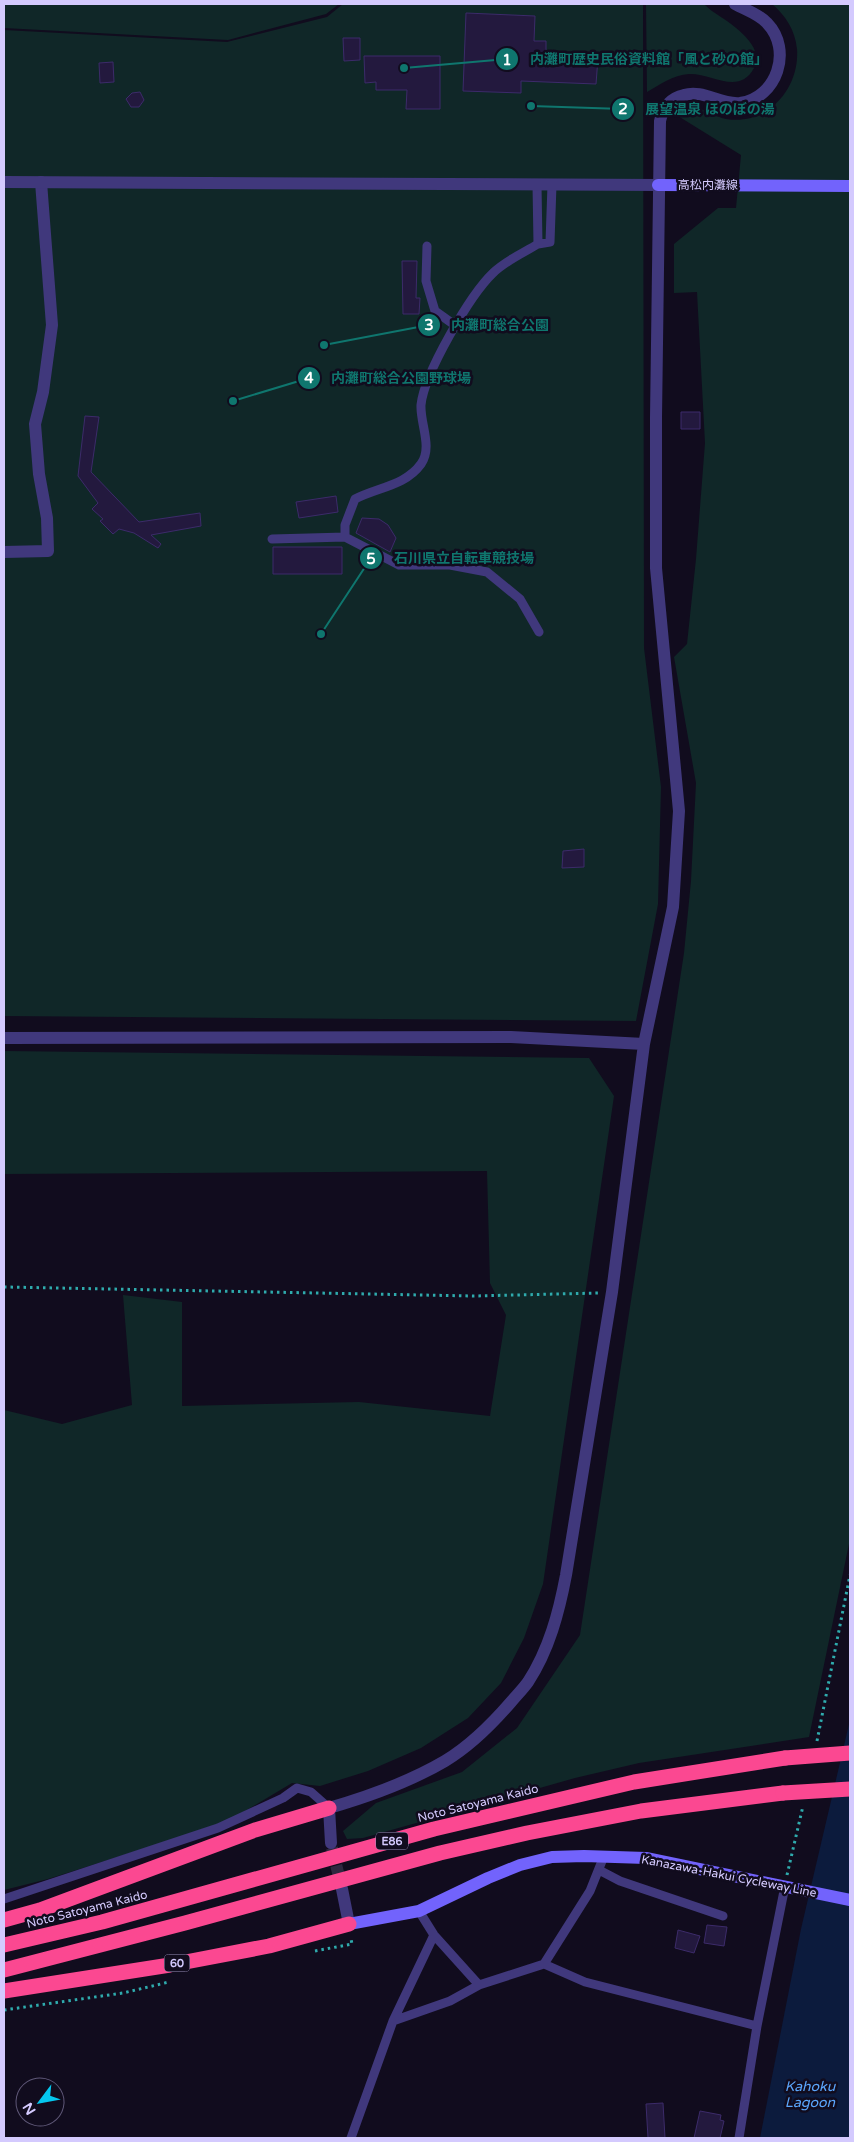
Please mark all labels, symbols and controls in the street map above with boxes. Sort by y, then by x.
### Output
callout: 内灘町歴史民俗資料館「風と砂の館」 [495,45,778,74]
text: 1 [502,51,512,69]
text: 内灘町歴史民俗資料館「風と砂の館」 [530,51,768,68]
callout: 展望温泉 ほのぼの湯 [610,94,785,123]
text: 2 [618,100,628,118]
text: 展望温泉 ほのぼの湯 [645,101,775,118]
street label: 高松内灘線 [678,178,738,192]
callout: 内灘町総合公園 [416,311,559,340]
text: 3 [424,316,434,334]
text: 内灘町総合公園 [451,317,549,334]
callout: 内灘町総合公園野球場 [296,363,481,392]
text: 4 [304,369,314,387]
text: 内灘町総合公園野球場 [331,370,471,387]
callout: 石川県立自転車競技場 [359,544,544,573]
text: 5 [366,550,376,568]
text: 石川県立自転車競技場 [394,550,534,567]
street label: Noto Satoyama Kaido [416,1781,540,1825]
road number: E86 [376,1832,408,1850]
street label: Kanazawa-Hakui Cycleway Line [640,1852,818,1900]
street label: Noto Satoyama Kaido [25,1887,149,1931]
road number: 60 [164,1955,190,1972]
north arrow [15,2077,65,2127]
water label: Kahoku Lagoon [785,2078,837,2111]
text: N [19,2099,40,2118]

